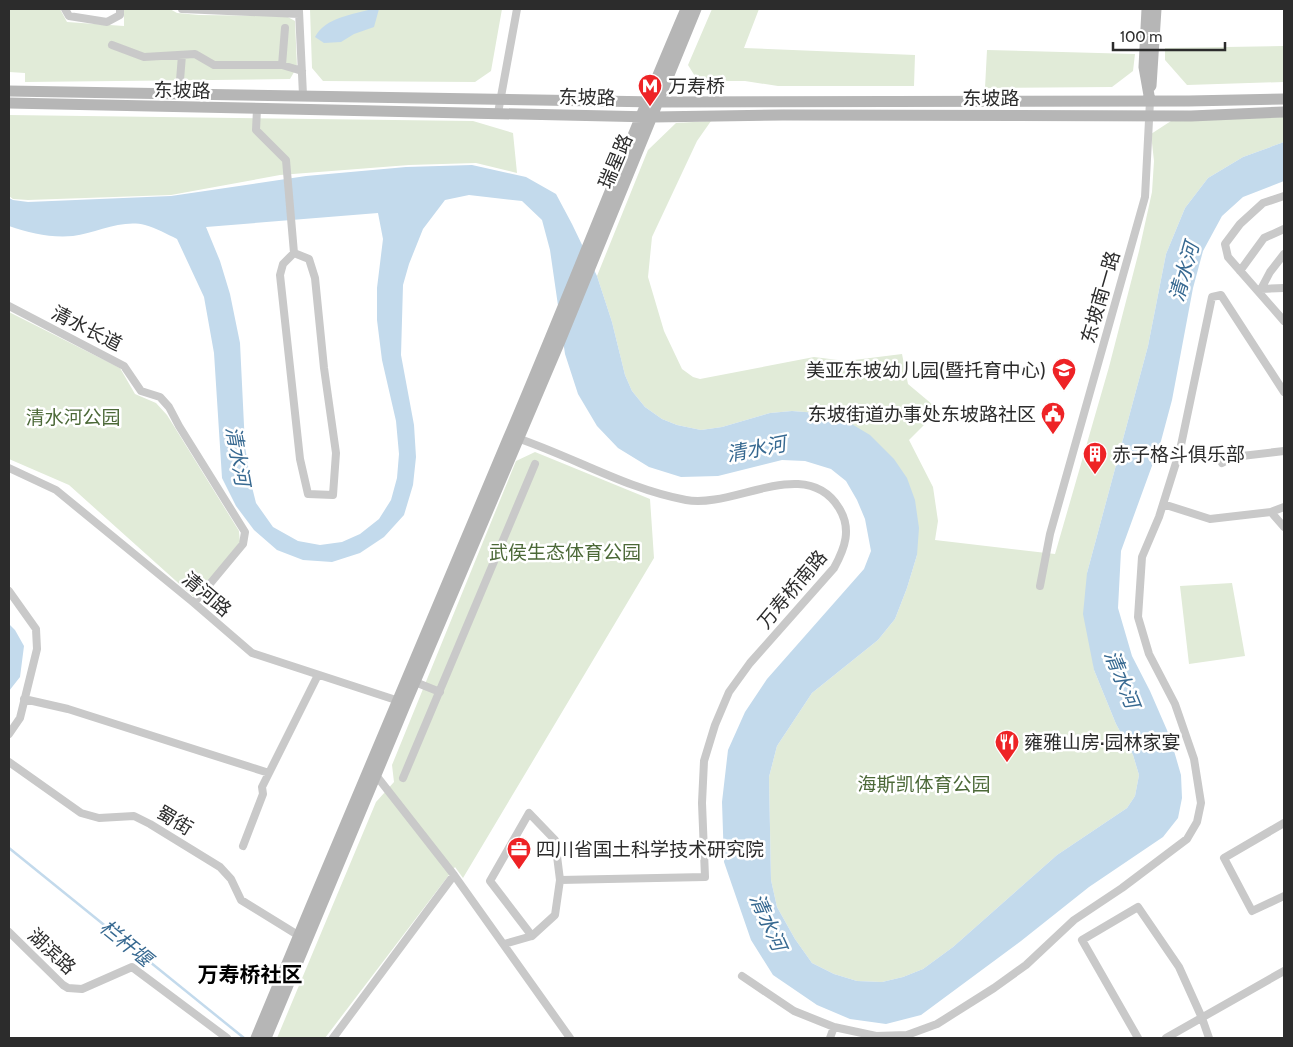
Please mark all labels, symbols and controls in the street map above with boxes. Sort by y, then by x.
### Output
scale bar [1113,20,1226,52]
text: 100 m [1120,28,1162,46]
metro station icon: 万寿桥 [637,73,663,107]
place label: 万寿桥 [668,75,725,98]
street label: 东坡路 [153,79,211,102]
street label: 东坡路 [558,86,616,109]
street label: 东坡路 [962,87,1020,110]
street label: 瑞星路 [594,130,637,192]
water label: 清水河 [1164,236,1205,304]
street label: 东坡南一路 [1076,248,1125,346]
street label: 清水长道 [48,301,126,356]
school or university icon: 美亚东坡幼儿园(暨托育中心) [1051,357,1077,391]
place label: 美亚东坡幼儿园(暨托育中心) [806,359,1046,382]
public building icon: 东坡街道办事处东坡路社区 [1040,401,1066,435]
place label: 东坡街道办事处东坡路社区 [808,403,1036,426]
park label: 清水河公园 [25,406,121,429]
water label: 清水河 [221,424,256,492]
water label: 清水河 [724,431,792,467]
building icon: 赤子格斗俱乐部 [1082,441,1108,475]
place label: 赤子格斗俱乐部 [1112,443,1245,466]
park label: 武侯生态体育公园 [489,541,641,564]
street label: 万寿桥南路 [753,546,832,633]
street label: 清河路 [177,567,236,622]
water label: 清水河 [1100,647,1146,715]
restaurant icon: 雍雅山房·园林家宴 [994,729,1020,763]
place label: 雍雅山房·园林家宴 [1024,731,1181,754]
park label: 海斯凯体育公园 [857,773,991,796]
street label: 蜀街 [153,801,197,840]
office icon: 四川省国土科学技术研究院 [506,836,532,870]
place label: 四川省国土科学技术研究院 [536,838,764,861]
water label: 清水河 [745,890,793,958]
water label: 栏杆堰 [95,915,159,973]
street label: 湖滨路 [23,924,80,979]
district label: 万寿桥社区 [198,962,303,987]

